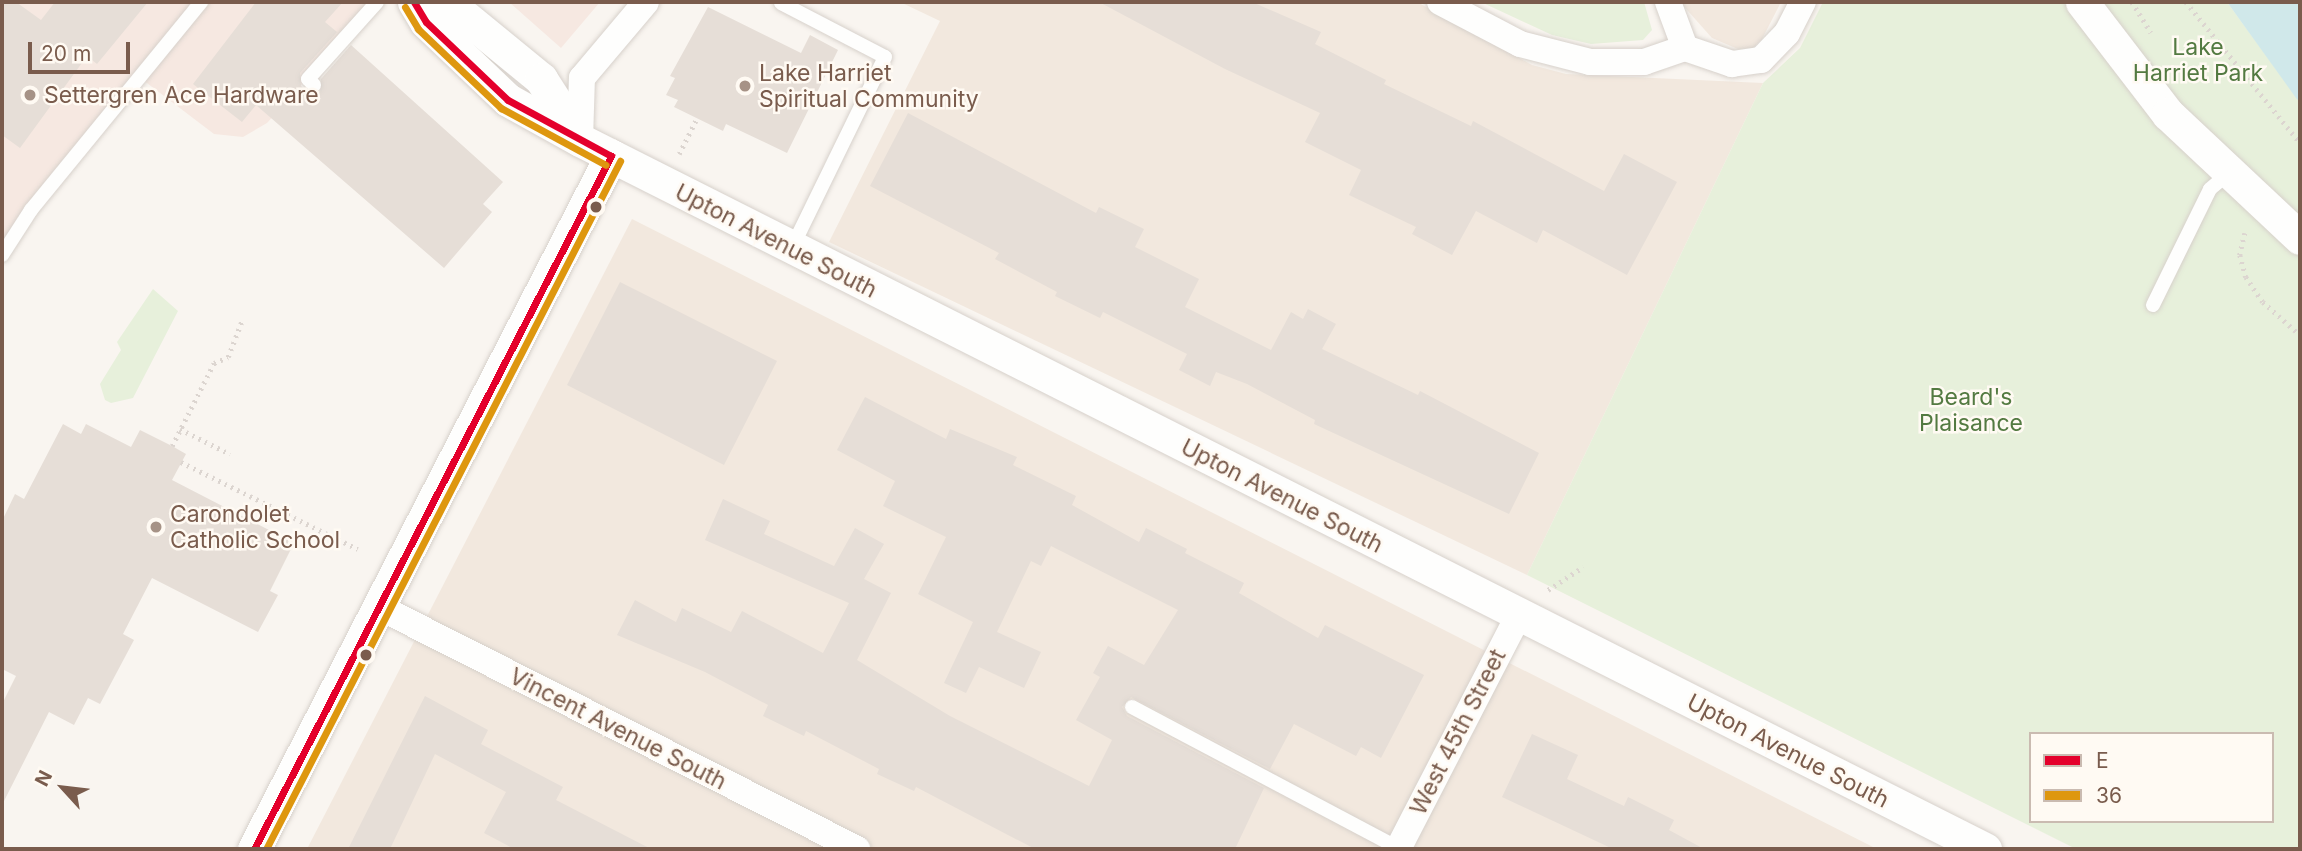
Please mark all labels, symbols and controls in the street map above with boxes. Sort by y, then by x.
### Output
scale bar [32,28,133,72]
park label: Lake Harriet Park [2133,33,2263,87]
text: 20 m [41,41,91,66]
place label: Lake Harriet Spiritual Community [759,59,979,113]
marker: Lake Harriet Spiritual Community [737,78,753,94]
place label: Settergren Ace Hardware [44,81,319,109]
marker: Settergren Ace Hardware [22,87,38,103]
street label: Upton Avenue South [670,178,882,304]
unlabelled marker [589,200,603,214]
park label: Beard's Plaisance [1919,383,2023,437]
street label: Upton Avenue South [1176,433,1388,559]
place label: Carondolet Catholic School [170,500,340,554]
marker: Carondolet Catholic School [148,519,164,535]
street label: West 45th Street [1404,644,1512,820]
unlabelled marker [359,648,373,662]
street label: Vincent Avenue South [505,662,731,796]
street label: Upton Avenue South [1682,688,1894,814]
legend [2029,732,2274,823]
text: E [2096,748,2109,773]
north arrow [28,753,98,823]
text: N [30,767,57,790]
text: 36 [2096,783,2122,808]

